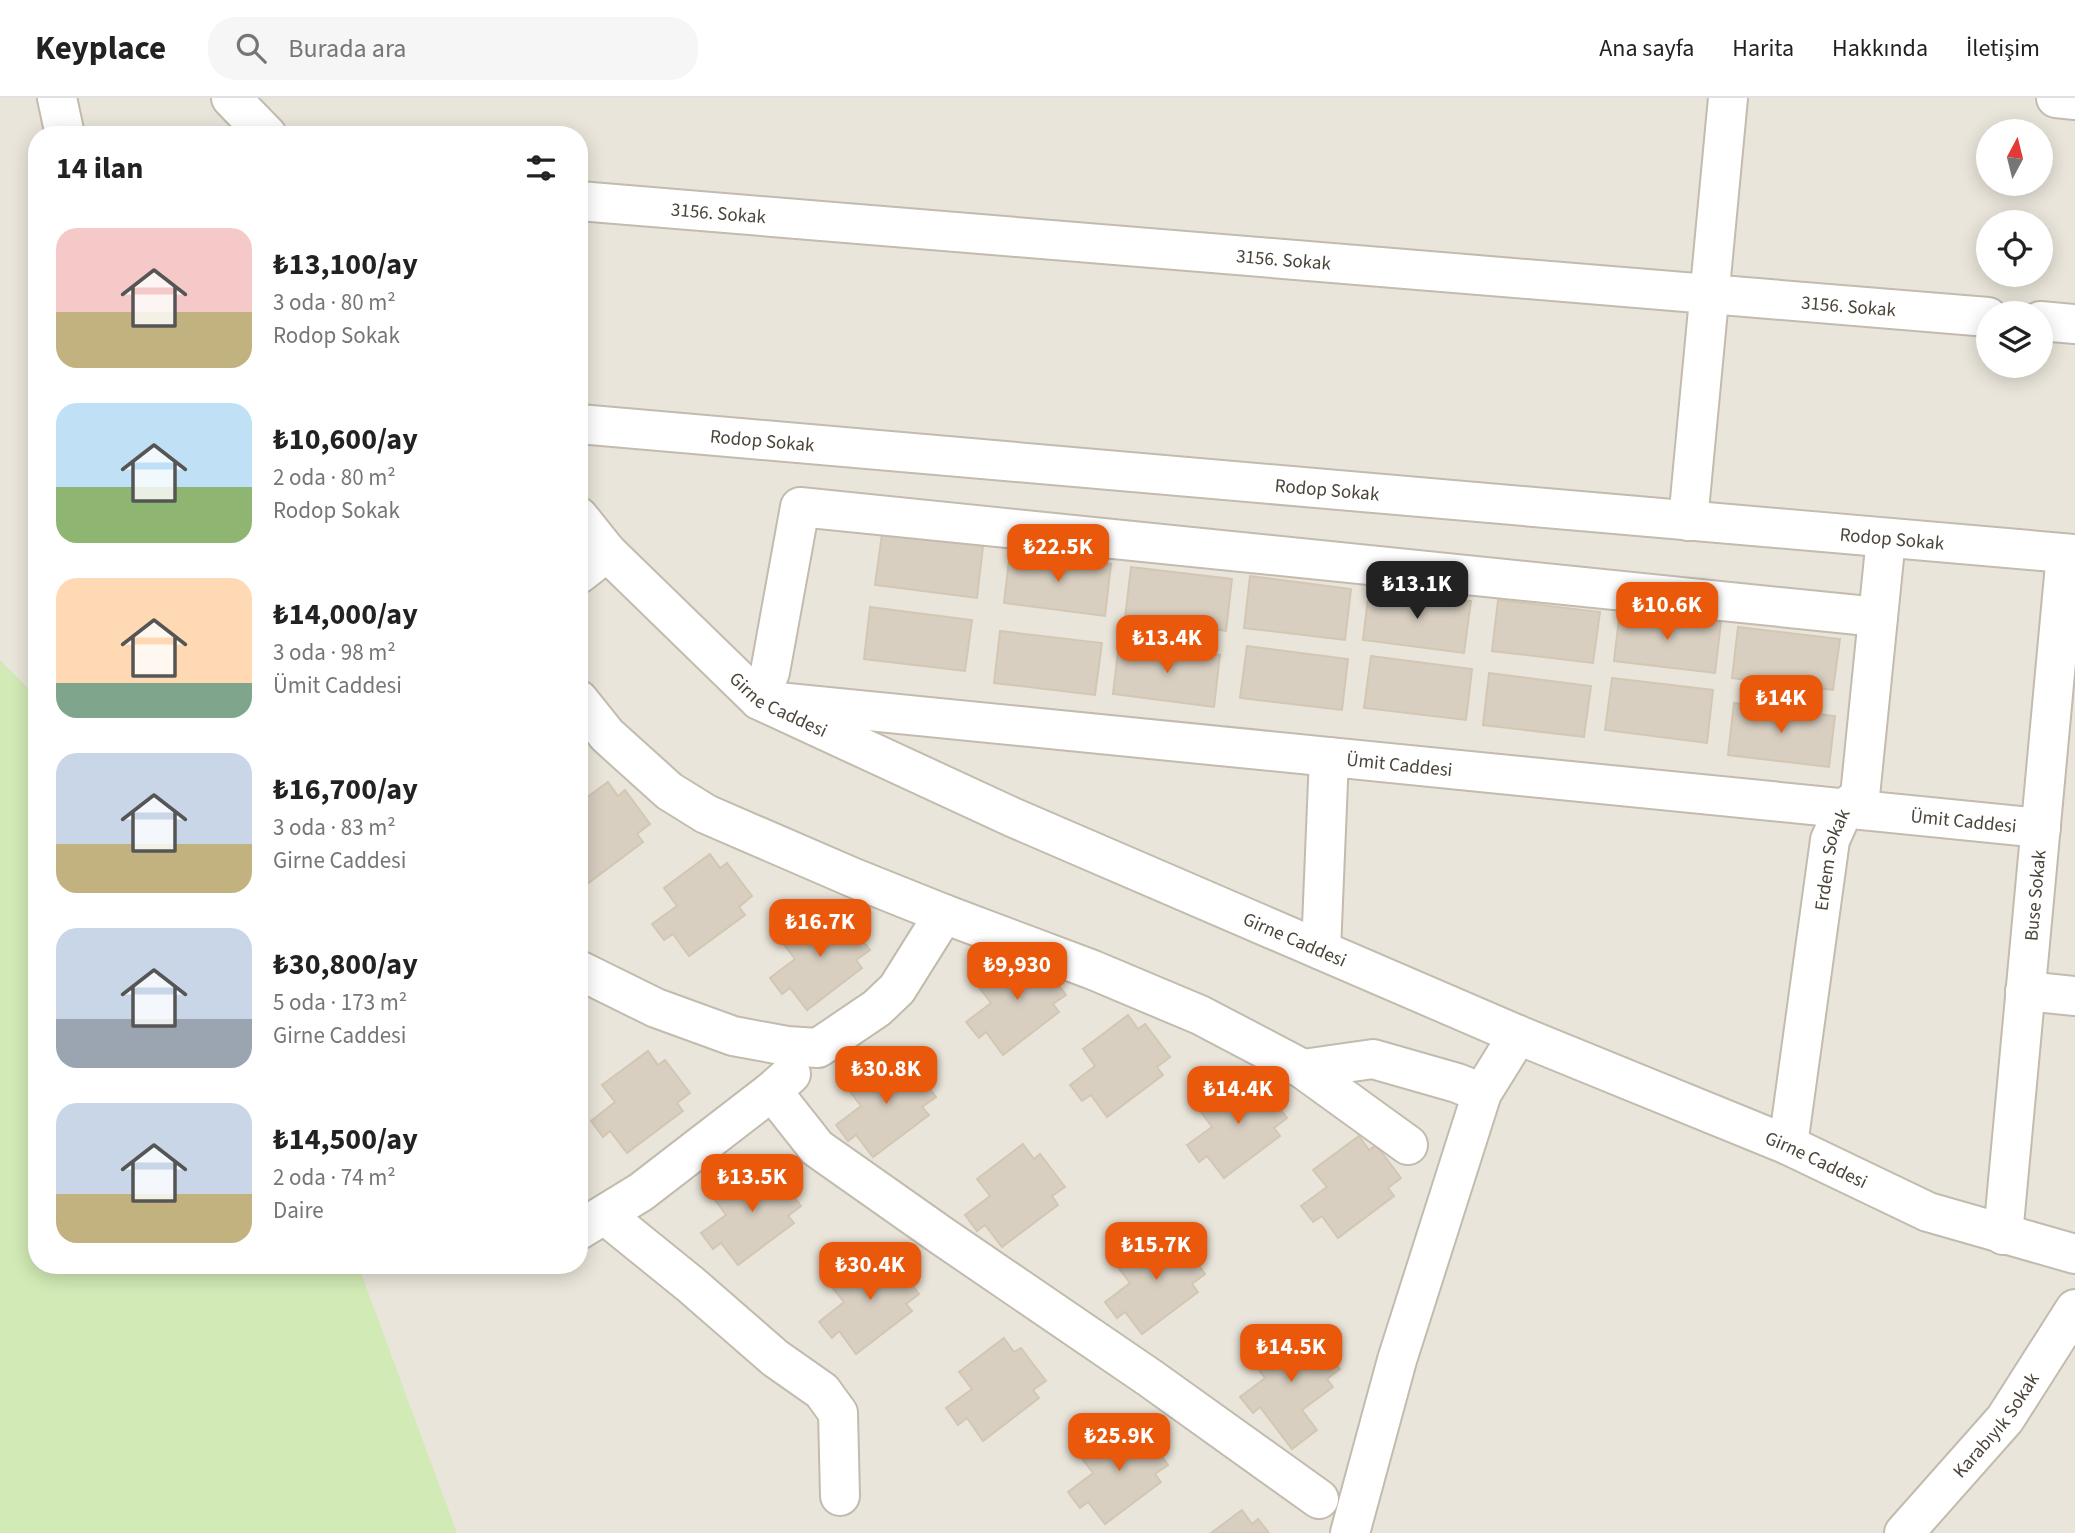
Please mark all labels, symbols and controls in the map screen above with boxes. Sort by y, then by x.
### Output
search box [208,17,698,80]
text: Keyplace [35,25,166,72]
icon: search [232,29,270,67]
text: Burada ara [288,30,406,67]
text: Ana sayfa [1599,31,1694,66]
text: Harita [1732,31,1794,66]
text: Hakkında [1832,31,1928,66]
text: İletişim [1966,31,2040,66]
north arrow [1976,119,2053,196]
map controls [1976,119,2053,378]
text: 14 ilan [56,147,144,190]
icon: filters [522,149,560,187]
street label: 3156. Sokak [670,197,767,231]
button: locate [1976,210,2053,287]
text: ₺13,100/ay [273,243,418,286]
street label: 3156. Sokak [1235,243,1333,278]
icon: home [112,256,196,340]
text: 3 oda · 80 m² [273,286,396,319]
street label: 3156. Sokak [1800,290,1898,324]
button: layers [1976,301,2053,378]
text: Rodop Sokak [273,319,400,352]
text: ₺10,600/ay [273,418,418,461]
street label: Rodop Sokak [709,423,816,459]
icon: home [112,431,196,515]
text: 2 oda · 80 m² [273,461,396,494]
street label: Rodop Sokak [1274,473,1381,509]
text: Rodop Sokak [273,494,400,527]
street label: Rodop Sokak [1839,522,1946,558]
pin: ₺22.5K [1001,524,1115,584]
text: ₺22.5K [1023,530,1093,563]
pin: ₺13.1K [1360,561,1474,621]
text: ₺13.1K [1382,567,1452,600]
pin: ₺10.6K [1610,582,1724,642]
text: ₺10.6K [1632,588,1702,621]
text: ₺14,000/ay [273,593,418,636]
icon: home [112,606,196,690]
pin: ₺13.4K [1110,616,1224,675]
text: ₺13.4K [1132,621,1202,654]
text: 3 oda · 98 m² [273,636,396,669]
street label: Girne Caddesi [723,666,831,745]
text: Ümit Caddesi [273,669,402,702]
pin: ₺14K [1740,676,1822,735]
text: ₺14K [1756,681,1806,714]
street label: Ümit Caddesi [1345,747,1454,784]
text: ₺16,700/ay [273,768,418,811]
icon: home [112,781,196,865]
street label: Ümit Caddesi [1909,803,2018,840]
street label: Erdem Sokak [1808,804,1858,913]
text: 3 oda · 83 m² [273,811,396,844]
text: Girne Caddesi [273,844,406,877]
street label: Buse Sokak [2018,848,2054,942]
pin: ₺16.7K [763,900,877,959]
text: ₺16.7K [785,905,855,938]
street label: Girne Caddesi [1239,906,1351,975]
pin: ₺9,930 [960,942,1074,1002]
text: ₺30,800/ay [273,943,418,986]
text: ₺9,930 [983,948,1051,981]
icon: home [112,956,196,1040]
text: 5 oda · 173 m² [273,986,407,1019]
text: Girne Caddesi [273,1019,406,1052]
pin: ₺30.8K [829,1046,943,1106]
text: ₺30.8K [851,1052,921,1085]
pin: ₺14.4K [1181,1066,1295,1126]
text: ₺14.4K [1203,1072,1273,1105]
text: ₺14,500/ay [273,1118,418,1161]
street label: Girne Caddesi [1761,1125,1872,1196]
icon: home [112,1131,196,1215]
pin: ₺13.5K [695,1154,809,1214]
text: ₺13.5K [717,1160,787,1193]
text: 2 oda · 74 m² [273,1161,396,1194]
text: Daire [273,1194,324,1227]
pin: ₺15.7K [1099,1222,1213,1282]
text: ₺15.7K [1121,1228,1191,1261]
pin: ₺30.4K [813,1242,927,1302]
text: ₺30.4K [835,1248,905,1281]
pin: ₺14.5K [1234,1324,1348,1384]
text: ₺14.5K [1256,1330,1326,1363]
street label: Karabıyık Sokak [1947,1367,2047,1484]
pin: ₺25.9K [1062,1414,1176,1473]
text: ₺25.9K [1084,1419,1154,1452]

